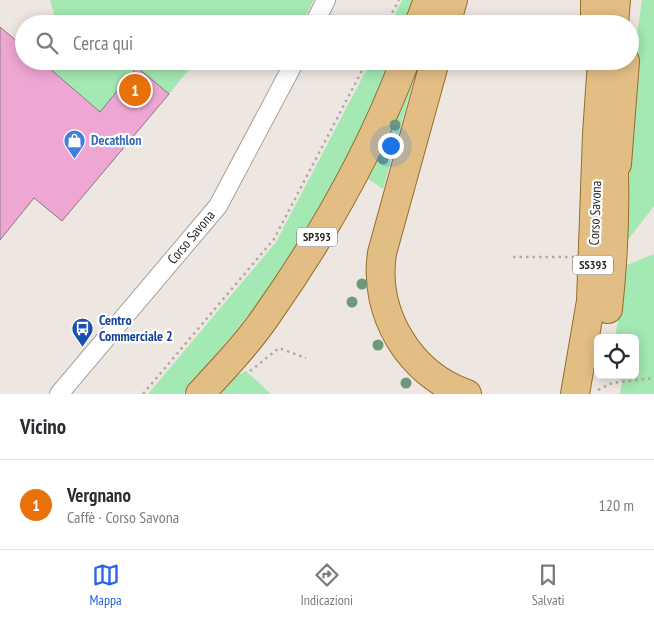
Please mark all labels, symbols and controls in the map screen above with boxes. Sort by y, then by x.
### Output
search box [15,15,639,70]
icon: search [33,29,61,57]
text: Cerca qui [73,31,133,55]
pin: 1 [119,71,151,109]
shop icon: Decathlon [63,128,87,159]
place label: Decathlon [91,131,141,149]
your location [378,133,404,159]
street label: Corso Savona [585,180,605,246]
street label: Corso Savona [163,207,219,267]
road number: SP393 [297,228,337,246]
road number: SS393 [573,256,613,274]
place label: Centro Commerciale 2 [99,311,173,345]
bus stop icon: Centro Commerciale 2 [71,316,95,347]
map controls [594,334,639,379]
button: locate [594,334,639,379]
text: Vicino [20,413,66,440]
text: Vergnano [67,483,131,507]
text: 1 [32,495,40,515]
text: 120 m [599,495,634,515]
text: Caffè · Corso Savona [67,507,179,527]
tab: Mappa [89,561,122,609]
tab: Indicazioni [301,561,353,609]
tab: Salvati [532,561,565,609]

